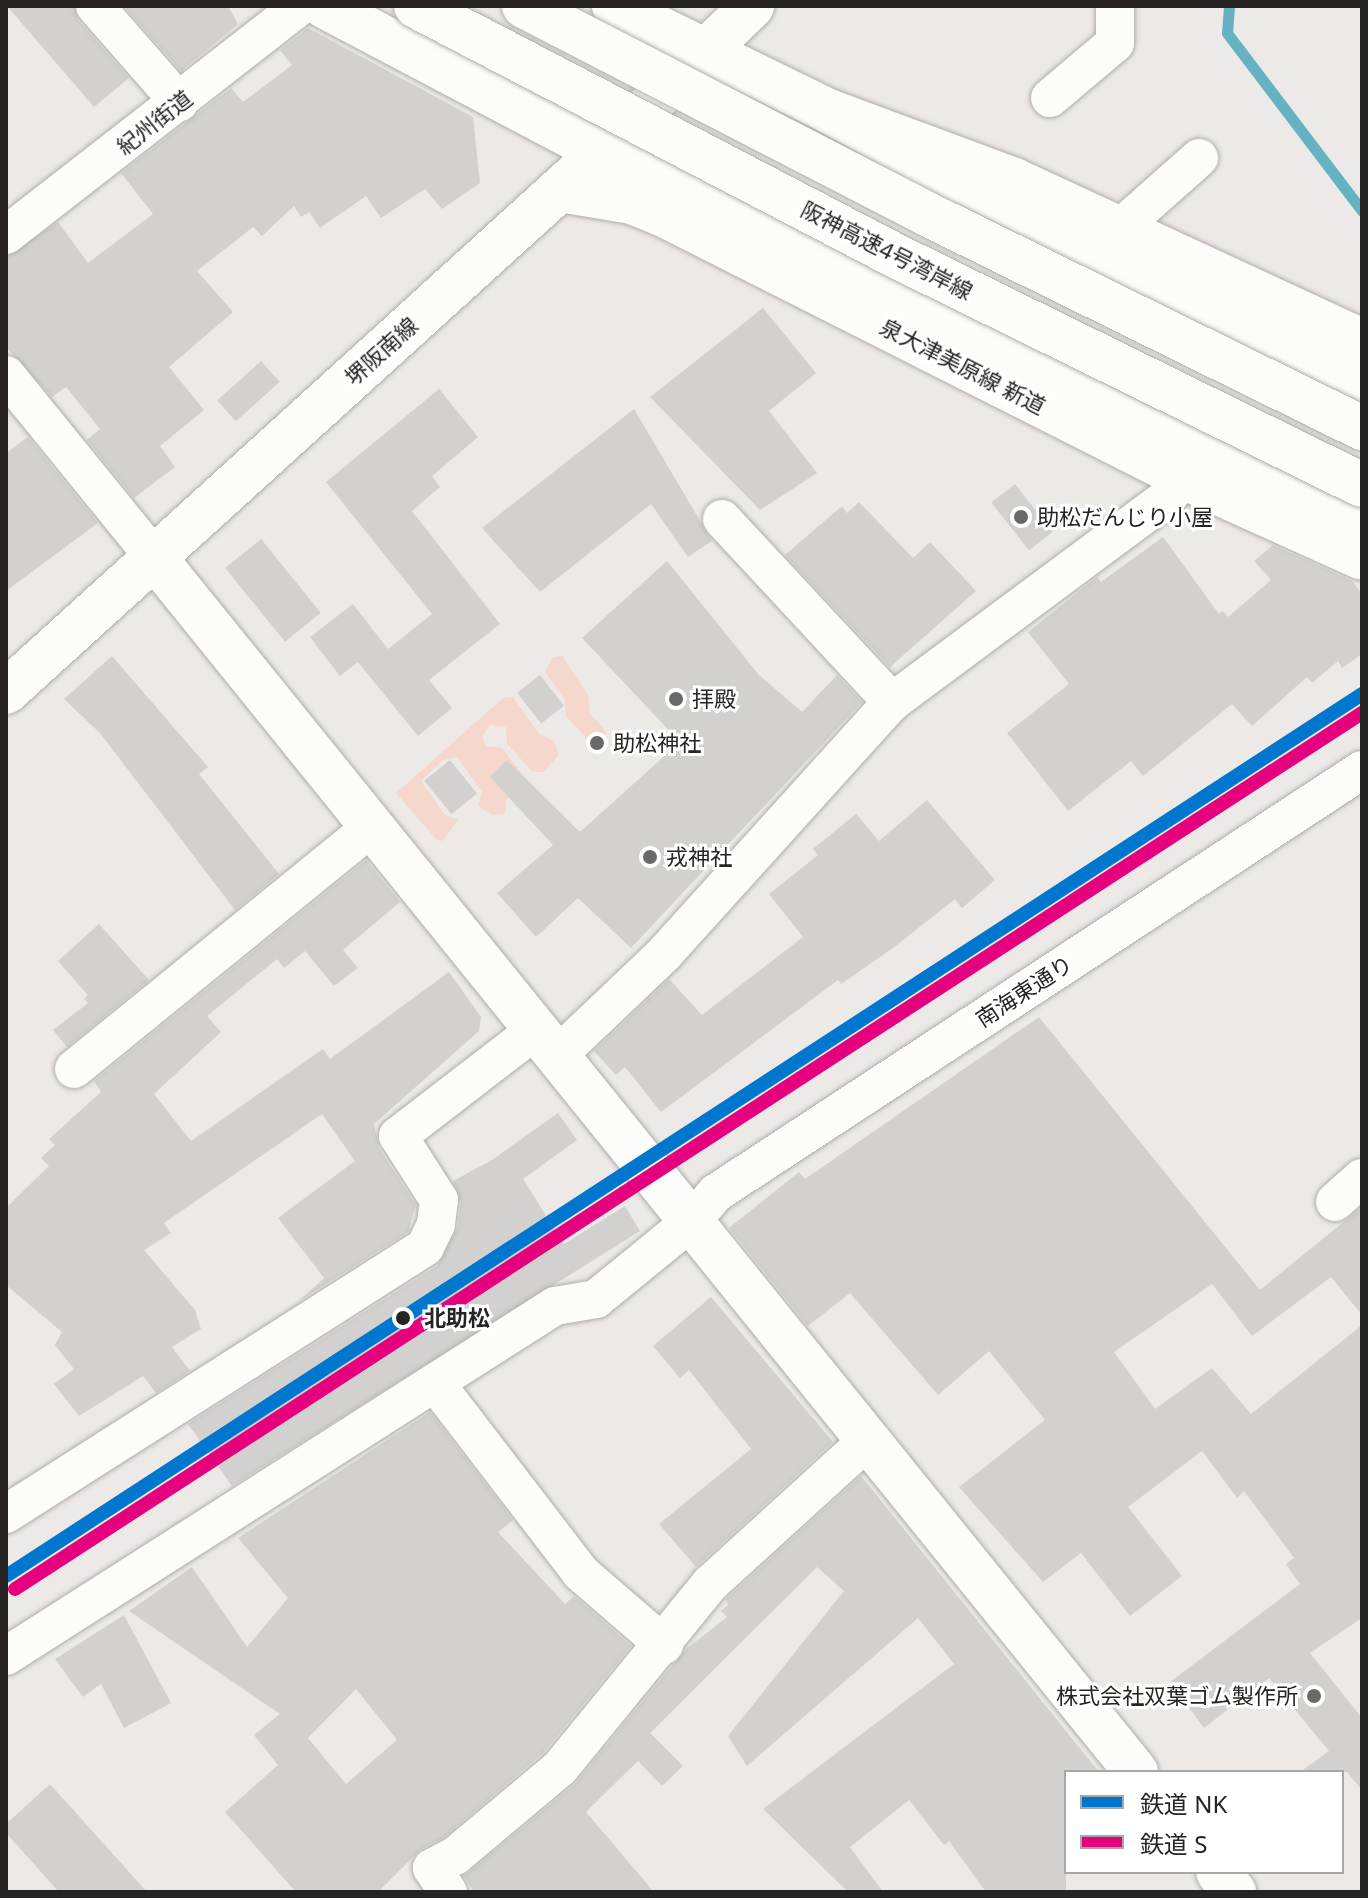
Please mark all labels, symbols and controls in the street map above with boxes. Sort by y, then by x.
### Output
street label: 紀州街道 [111,85,197,159]
street label: 阪神高速4号湾岸線 [797,195,977,305]
street label: 堺阪南線 [339,312,423,390]
street label: 泉大津美原線 新道 [876,313,1050,419]
place label: 助松だんじり小屋 [1037,504,1213,530]
marker: 助松だんじり小屋 [1012,508,1030,526]
place label: 拝殿 [692,686,736,712]
marker: 拝殿 [667,690,685,708]
place label: 助松神社 [613,730,701,756]
marker: 助松神社 [588,734,606,752]
place label: 戎神社 [666,844,732,870]
marker: 戎神社 [641,848,659,866]
street label: 南海東通り [971,950,1077,1032]
marker: 北助松 [389,1304,417,1332]
place label: 北助松 [424,1305,490,1331]
place label: 株式会社双葉ゴム製作所 [1056,1683,1298,1709]
marker: 株式会社双葉ゴム製作所 [1305,1687,1323,1705]
legend [1064,1770,1344,1874]
text: 鉄道 NK [1140,1787,1227,1820]
text: 鉄道 S [1140,1827,1207,1860]

